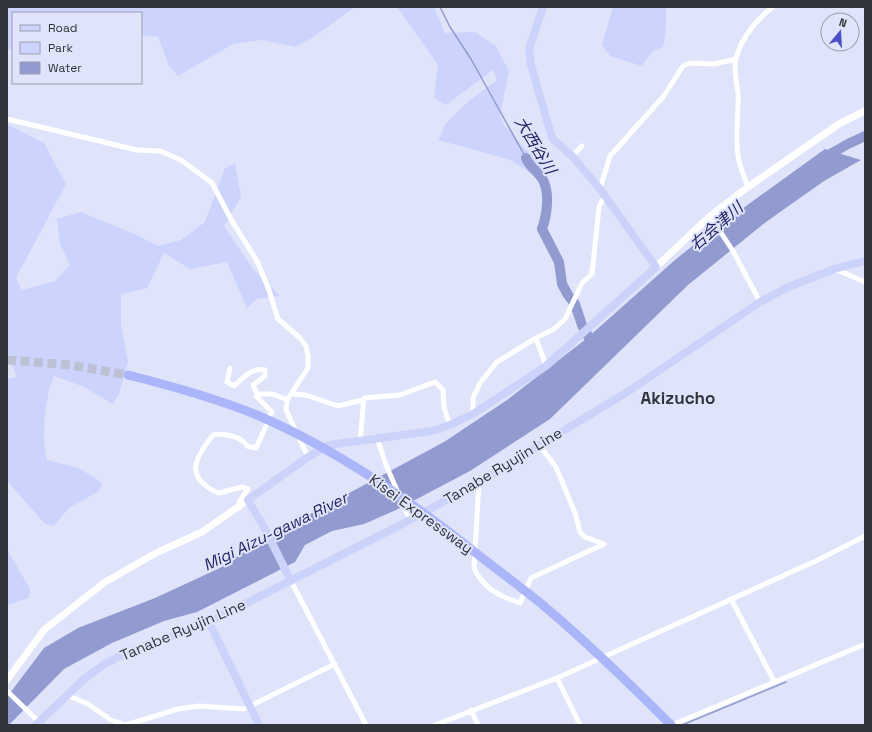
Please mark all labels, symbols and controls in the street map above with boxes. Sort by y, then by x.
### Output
legend [12,12,142,84]
north arrow [820,12,860,52]
text: N [837,15,849,30]
text: Road [48,20,77,36]
text: Park [48,40,73,56]
text: Water [48,60,82,76]
water label: 大西谷川 [510,112,562,180]
water label: 右会津川 [685,196,749,255]
district label: Akizucho [640,387,716,409]
street label: Tanabe Ryujin Line [440,423,565,508]
street label: Kisei Expressway [366,470,477,558]
water label: Migi Aizu-gawa River [199,486,353,576]
street label: Tanabe Ryujin Line [117,594,249,665]

